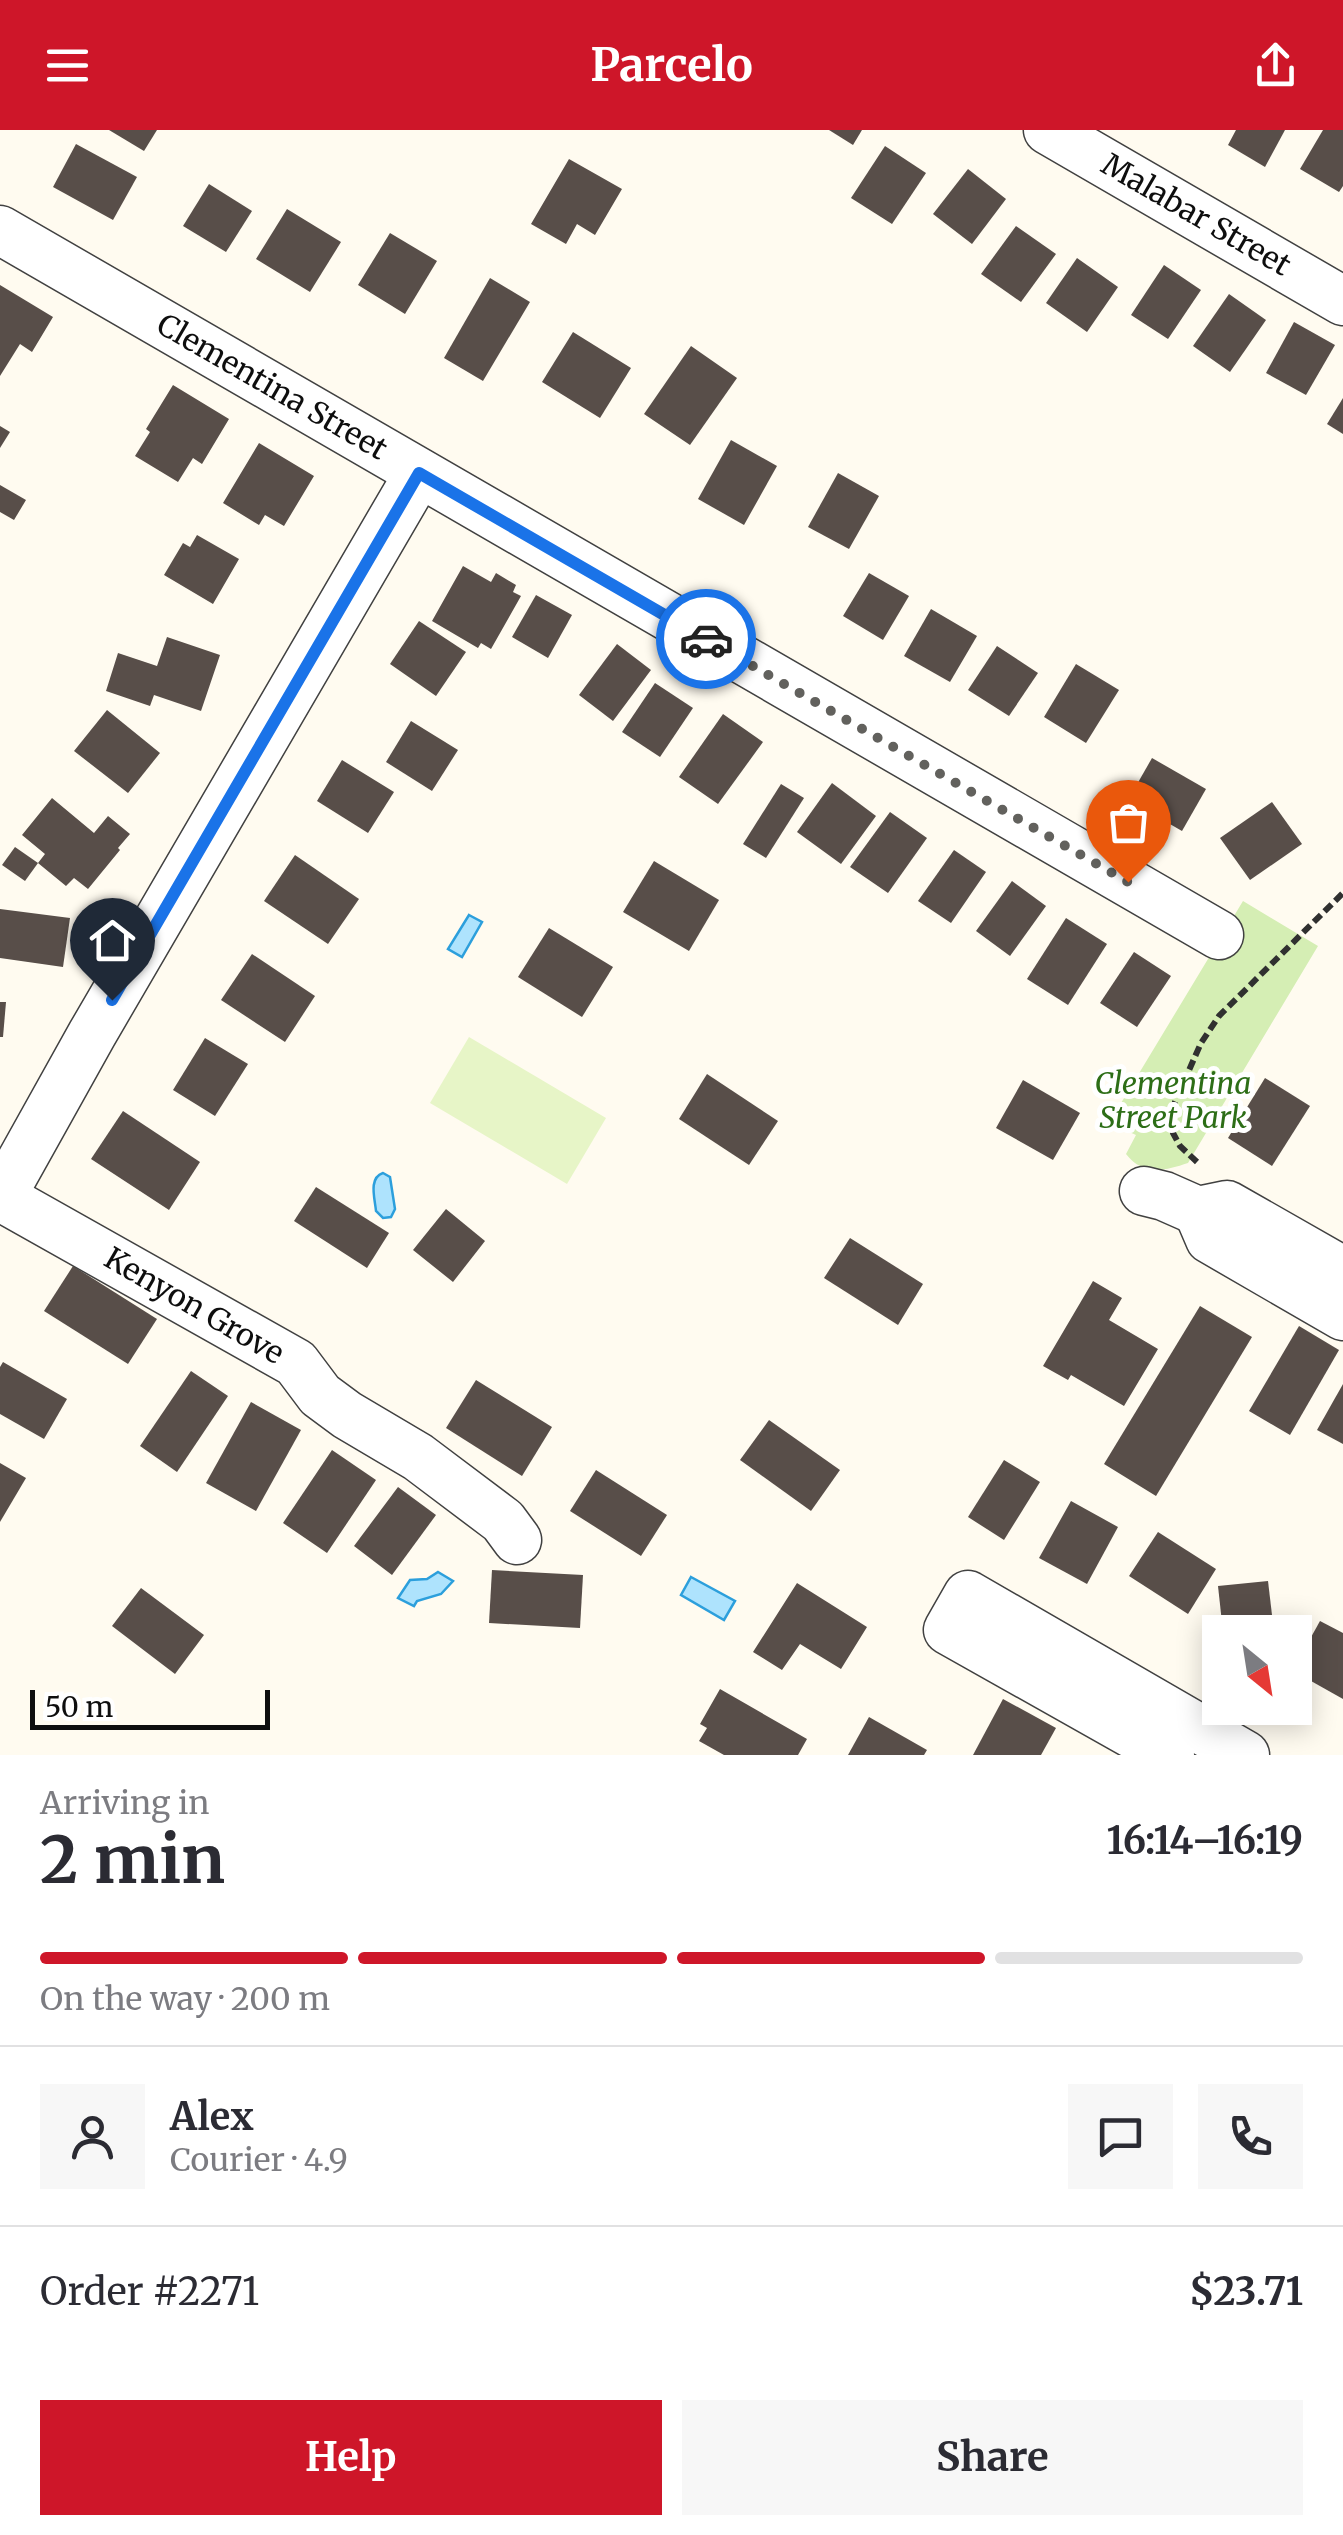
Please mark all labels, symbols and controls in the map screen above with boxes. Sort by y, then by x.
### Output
text: Parcelo [590,37,753,93]
icon: menu [40,38,95,93]
icon: share [1248,38,1303,93]
street label: Malabar Street [1095,145,1298,284]
street label: Clementina Street [150,305,395,468]
courier [656,589,756,689]
icon: car [679,612,734,667]
pin [1086,780,1171,883]
icon: bag [1101,795,1156,850]
pin [70,898,155,1001]
icon: home [85,913,140,968]
park label: Clementina Street Park [1094,1064,1252,1136]
street label: Kenyon Grove [98,1238,291,1372]
north arrow [1202,1615,1312,1725]
map controls [1202,1615,1312,1725]
scale bar [30,1685,270,1730]
text: 50 m [45,1689,113,1725]
text: Arriving in [40,1783,209,1823]
text: 16:14–16:19 [1106,1817,1303,1864]
text: 2 min [40,1819,225,1901]
text: On the way · 200 m [40,1979,330,2019]
button: person [40,2084,145,2189]
button: chat [1068,2084,1173,2189]
button: phone [1198,2084,1303,2189]
text: Alex [170,2093,254,2140]
text: Courier · 4.9 [170,2140,348,2180]
text: Order #2271 [40,2268,259,2315]
text: $23.71 [1189,2268,1303,2315]
button: Help [40,2400,662,2515]
button: Share [682,2400,1303,2515]

